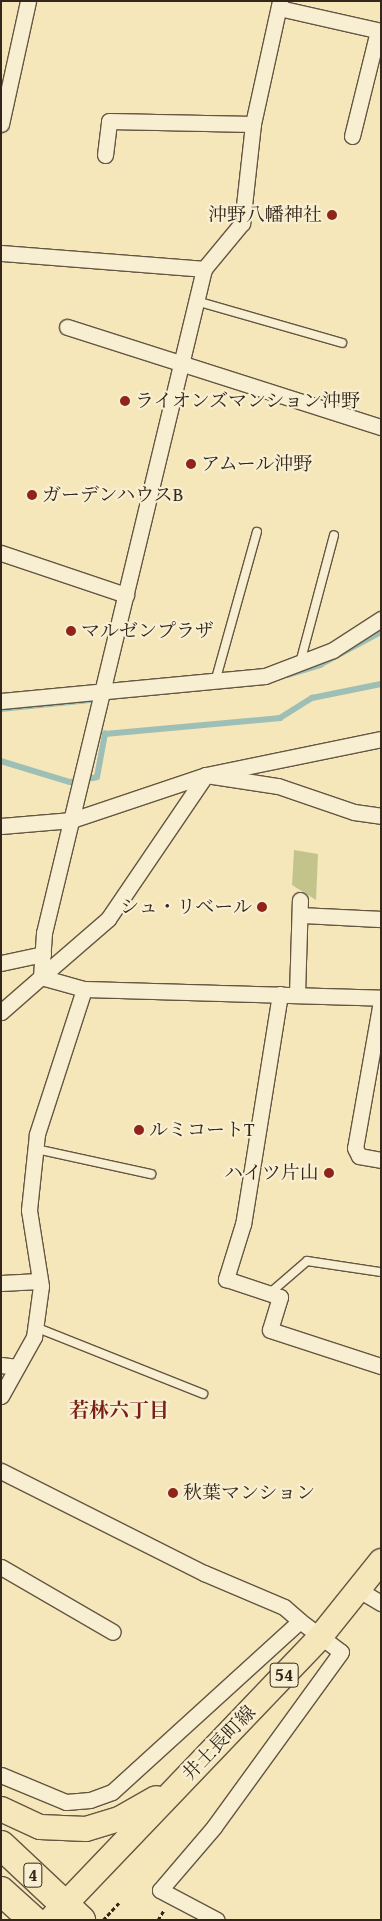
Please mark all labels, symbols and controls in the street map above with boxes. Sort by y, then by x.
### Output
place label: 沖野八幡神社 [208,204,322,226]
marker: 沖野八幡神社 [326,209,338,221]
place label: ライオンズマンション沖野 [135,390,363,412]
marker: ライオンズマンション沖野 [119,395,131,407]
place label: アムール沖野 [201,453,314,475]
marker: アムール沖野 [185,458,197,470]
place label: ガーデンハウスB [42,484,186,506]
marker: ガーデンハウスB [26,489,38,501]
place label: マルゼンプラザ [81,620,214,642]
marker: マルゼンプラザ [65,625,77,637]
place label: シュ・リベール [119,896,252,918]
marker: シュ・リベール [256,901,268,913]
place label: ルミコートT [149,1119,255,1141]
marker: ルミコートT [133,1124,145,1136]
place label: ハイツ片山 [224,1162,319,1184]
marker: ハイツ片山 [323,1167,335,1179]
district label: 若林六丁目 [69,1397,169,1421]
place label: 秋葉マンション [183,1482,316,1504]
marker: 秋葉マンション [167,1487,179,1499]
road number: 54 [269,1660,299,1690]
street label: 井土長町線 [178,1701,260,1785]
road number: 4 [23,1860,43,1890]

